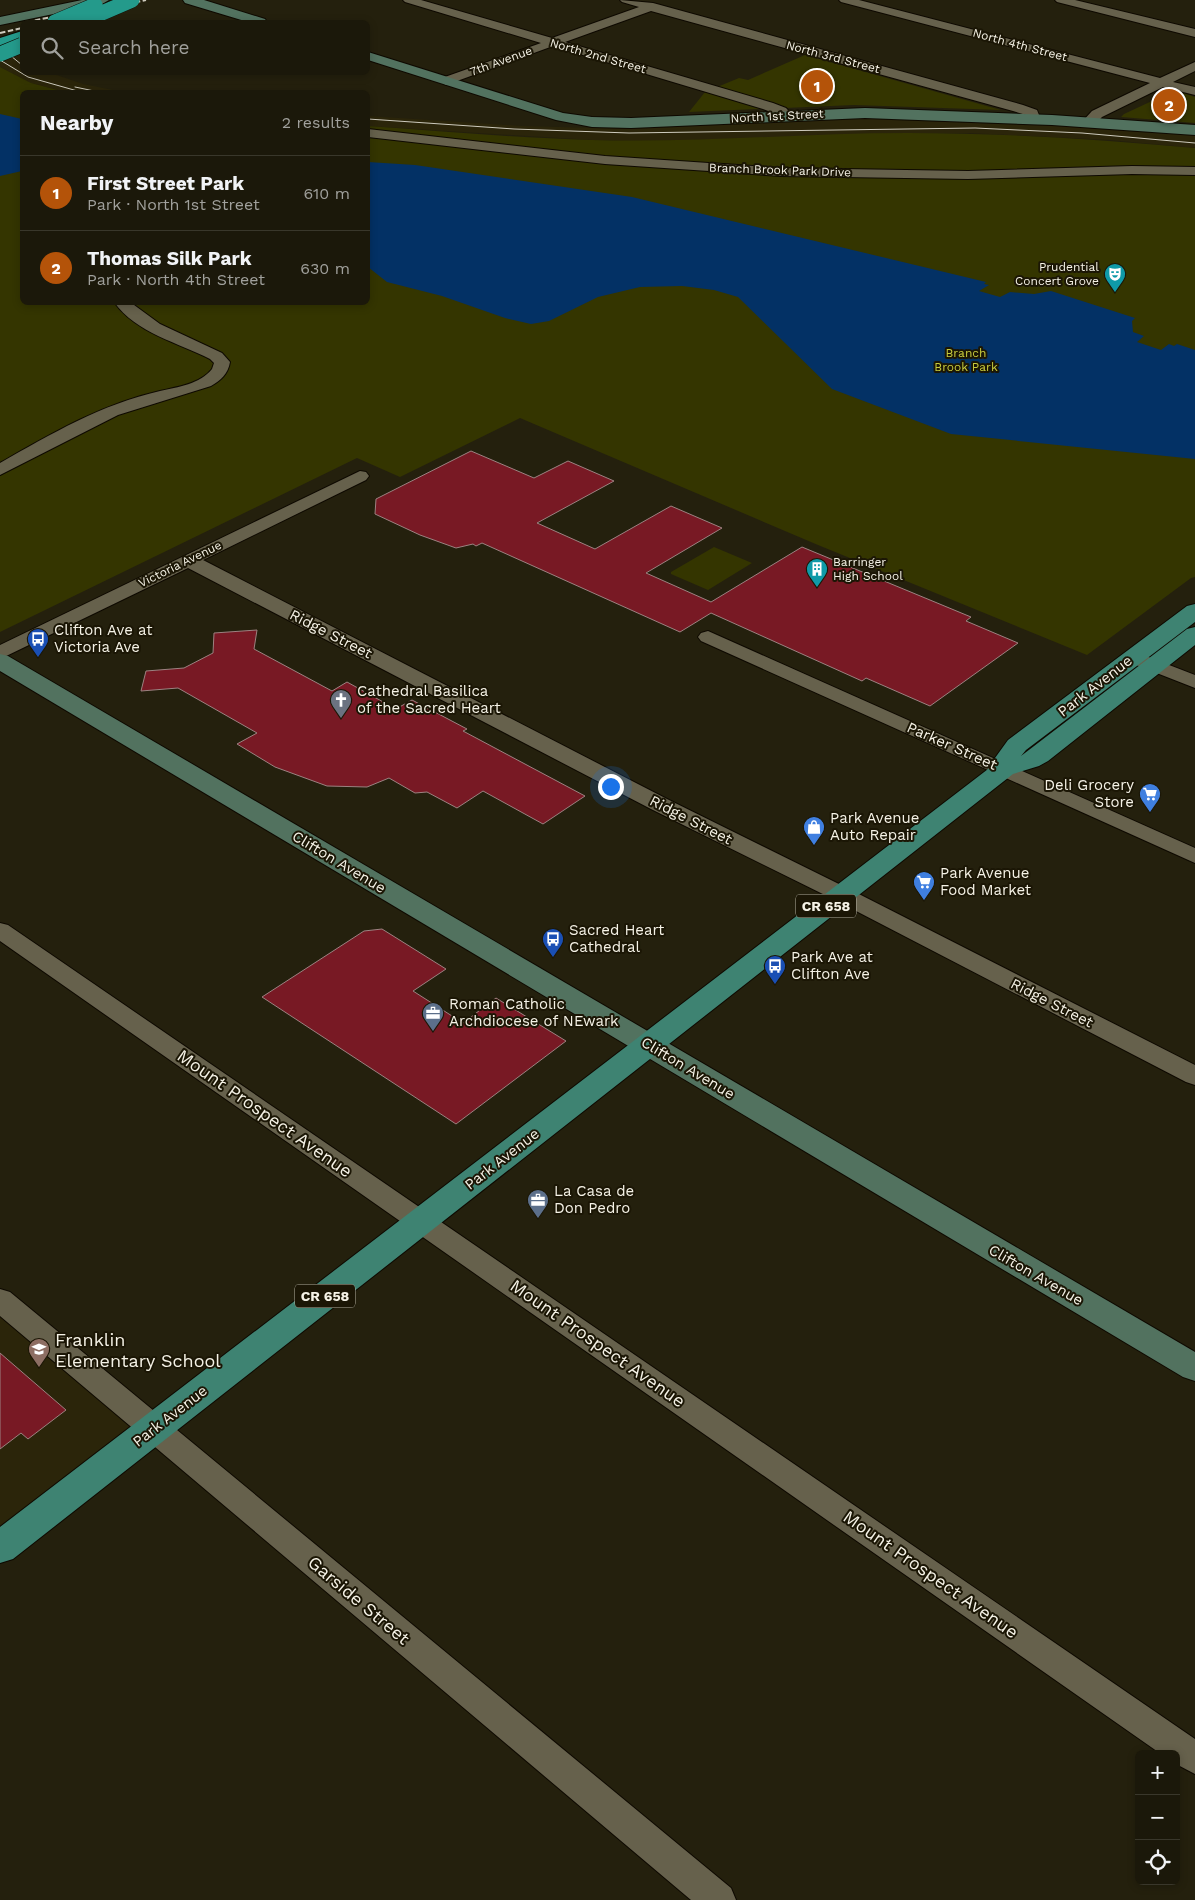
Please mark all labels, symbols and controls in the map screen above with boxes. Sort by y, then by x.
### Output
search box [20,20,370,75]
street label: North 4th Street [971,26,1069,64]
icon: search [38,34,66,62]
text: Search here [78,36,189,59]
street label: North 2nd Street [548,36,648,76]
street label: North 3rd Street [785,38,881,76]
street label: 7th Avenue [468,43,534,79]
pin: 1 [801,67,833,105]
pin: 2 [1153,86,1185,124]
street label: North 1st Street [730,107,824,125]
text: Nearby [40,110,113,135]
text: 2 results [282,113,350,132]
street label: Branch Brook Park Drive [709,161,851,179]
text: First Street Park [87,172,244,195]
text: 1 [53,184,59,203]
text: 610 m [303,184,350,203]
text: Park · North 1st Street [87,195,260,214]
text: Thomas Silk Park [87,247,251,270]
text: 2 [51,259,61,278]
text: 630 m [300,259,350,278]
place label: Prudential Concert Grove [1015,260,1099,288]
theatre icon: Prudential Concert Grove [1103,262,1127,293]
text: Park · North 4th Street [87,270,265,289]
park label: Branch Brook Park [934,346,998,374]
street label: Victoria Avenue [136,538,224,590]
place label: Barringer High School [833,555,903,583]
building icon: Barringer High School [805,557,829,588]
street label: Ridge Street [287,606,376,663]
place label: Clifton Ave at Victoria Ave [54,621,153,656]
bus stop icon: Clifton Ave at Victoria Ave [26,627,50,658]
street label: Park Avenue [1054,651,1136,721]
place label: Cathedral Basilica of the Sacred Heart [357,682,501,717]
church icon: Cathedral Basilica of the Sacred Heart [329,688,353,719]
street label: Parker Street [904,718,1000,774]
your location [598,774,624,800]
place label: Deli Grocery Store [1044,776,1134,811]
supermarket icon: Deli Grocery Store [1138,782,1162,813]
street label: Ridge Street [647,792,736,849]
place label: Park Avenue Auto Repair [830,809,920,844]
shop icon: Park Avenue Auto Repair [802,815,826,846]
street label: Clifton Avenue [289,827,389,897]
place label: Park Avenue Food Market [940,864,1032,899]
supermarket icon: Park Avenue Food Market [912,870,936,901]
road number: CR 658 [796,894,856,918]
place label: Sacred Heart Cathedral [569,921,665,956]
bus stop icon: Sacred Heart Cathedral [541,927,565,958]
place label: Park Ave at Clifton Ave [791,948,874,983]
bus stop icon: Park Ave at Clifton Ave [763,954,787,985]
street label: Ridge Street [1008,975,1097,1032]
place label: Roman Catholic Archdiocese of NEwark [449,995,619,1030]
office icon: Roman Catholic Archdiocese of NEwark [421,1001,445,1032]
street label: Clifton Avenue [638,1033,738,1103]
street label: Mount Prospect Avenue [174,1045,356,1181]
street label: Park Avenue [461,1124,543,1194]
place label: La Casa de Don Pedro [554,1182,634,1217]
office icon: La Casa de Don Pedro [526,1188,550,1219]
street label: Clifton Avenue [986,1241,1086,1309]
street label: Mount Prospect Avenue [507,1275,689,1411]
road number: CR 658 [295,1284,355,1308]
place label: Franklin Elementary School [55,1329,221,1371]
school or university icon: Franklin Elementary School [27,1337,51,1368]
street label: Park Avenue [129,1381,211,1451]
street label: Mount Prospect Avenue [840,1506,1022,1642]
street label: Garside Street [304,1551,415,1649]
map controls [1135,1750,1180,1885]
button: + [1135,1750,1180,1795]
button: − [1135,1795,1180,1840]
button: locate [1135,1840,1180,1885]

